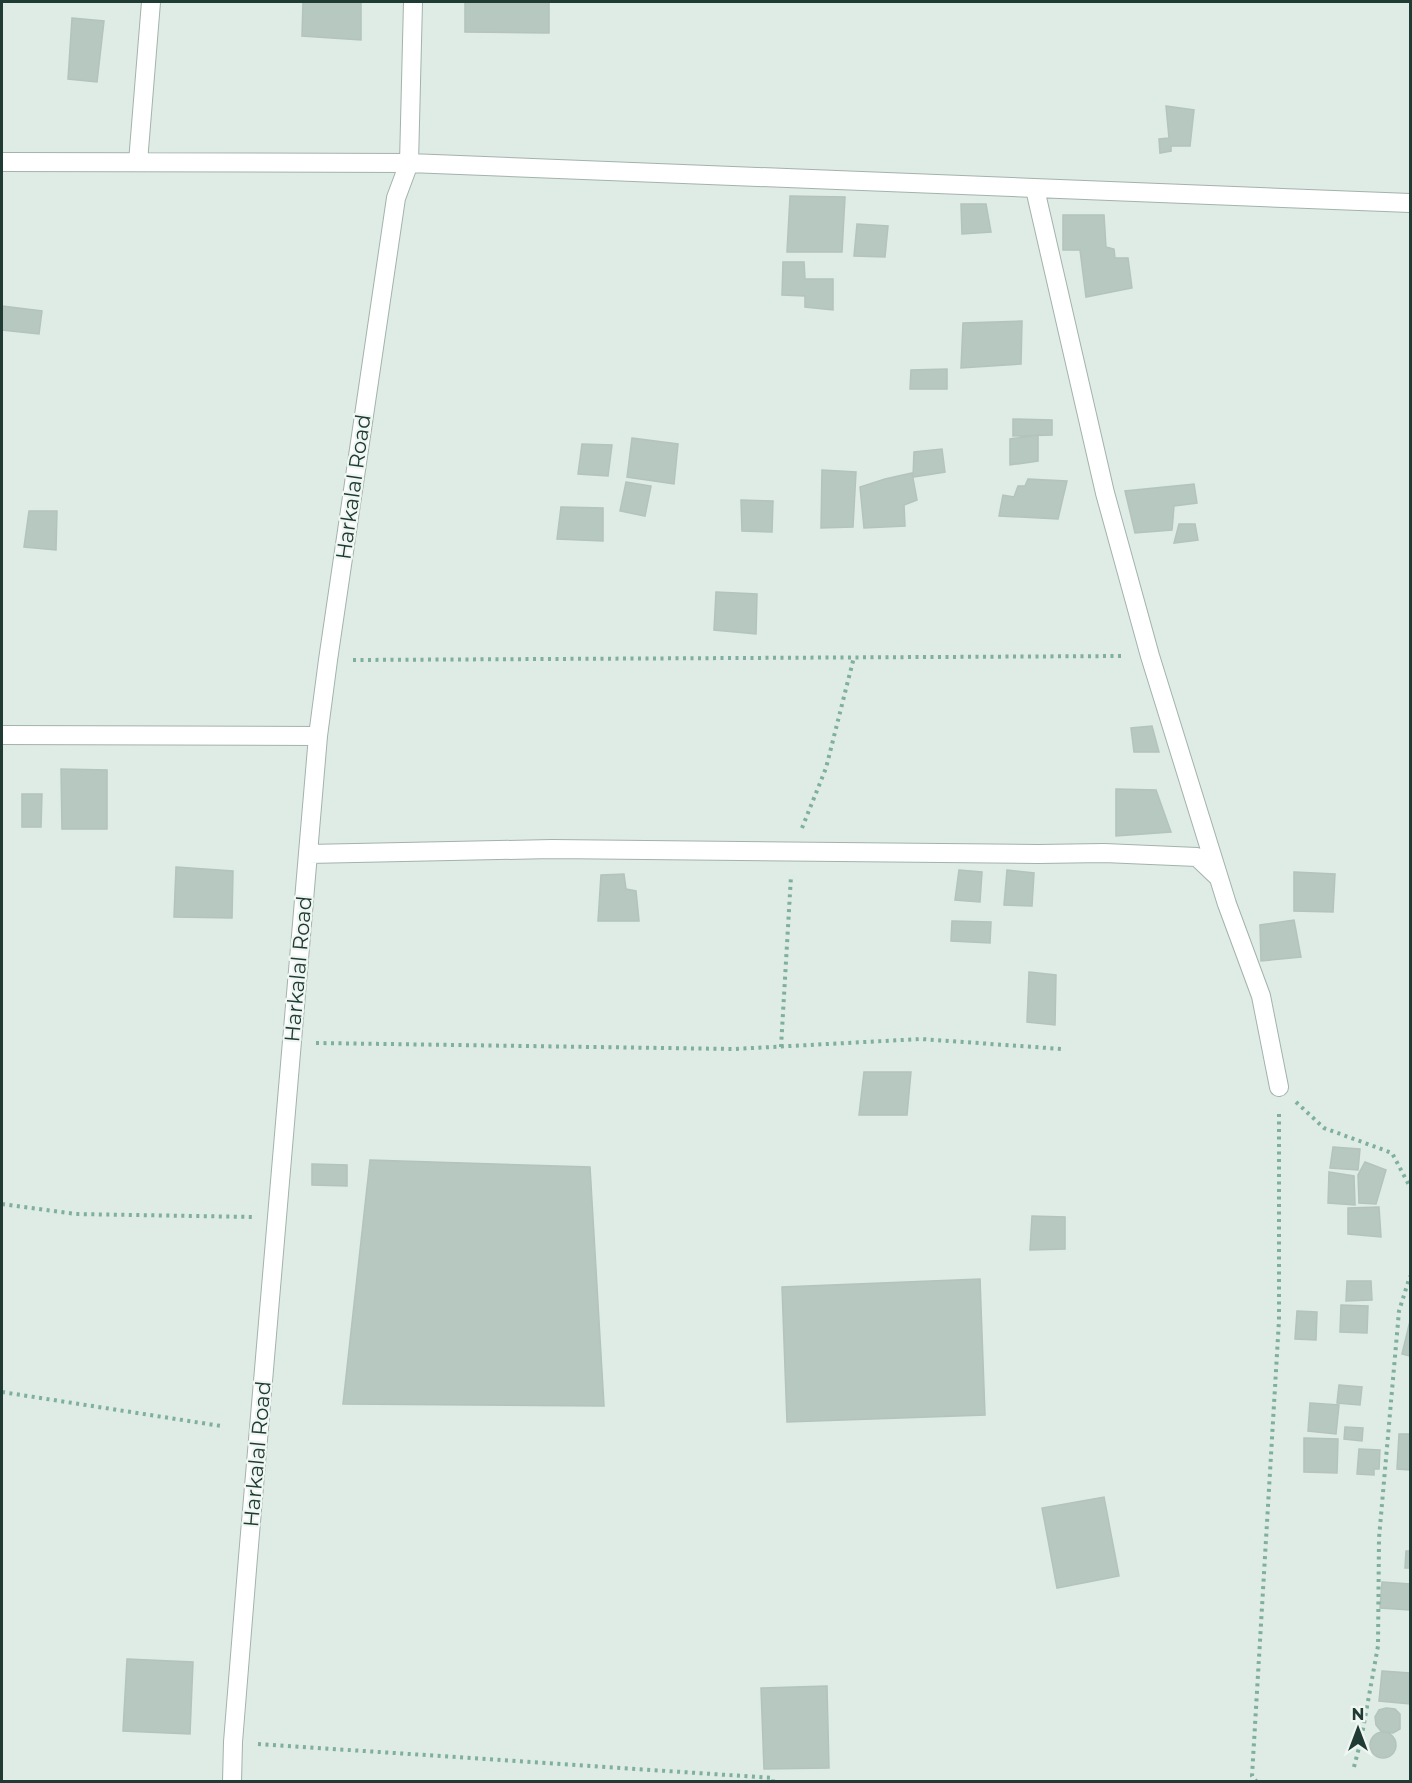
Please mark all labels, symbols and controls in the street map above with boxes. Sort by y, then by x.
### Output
street label: Harkalal Road [330,413,376,561]
street label: Harkalal Road [279,895,317,1043]
street label: Harkalal Road [238,1380,276,1528]
north arrow [1328,1699,1388,1759]
text: N [1352,1705,1364,1724]

